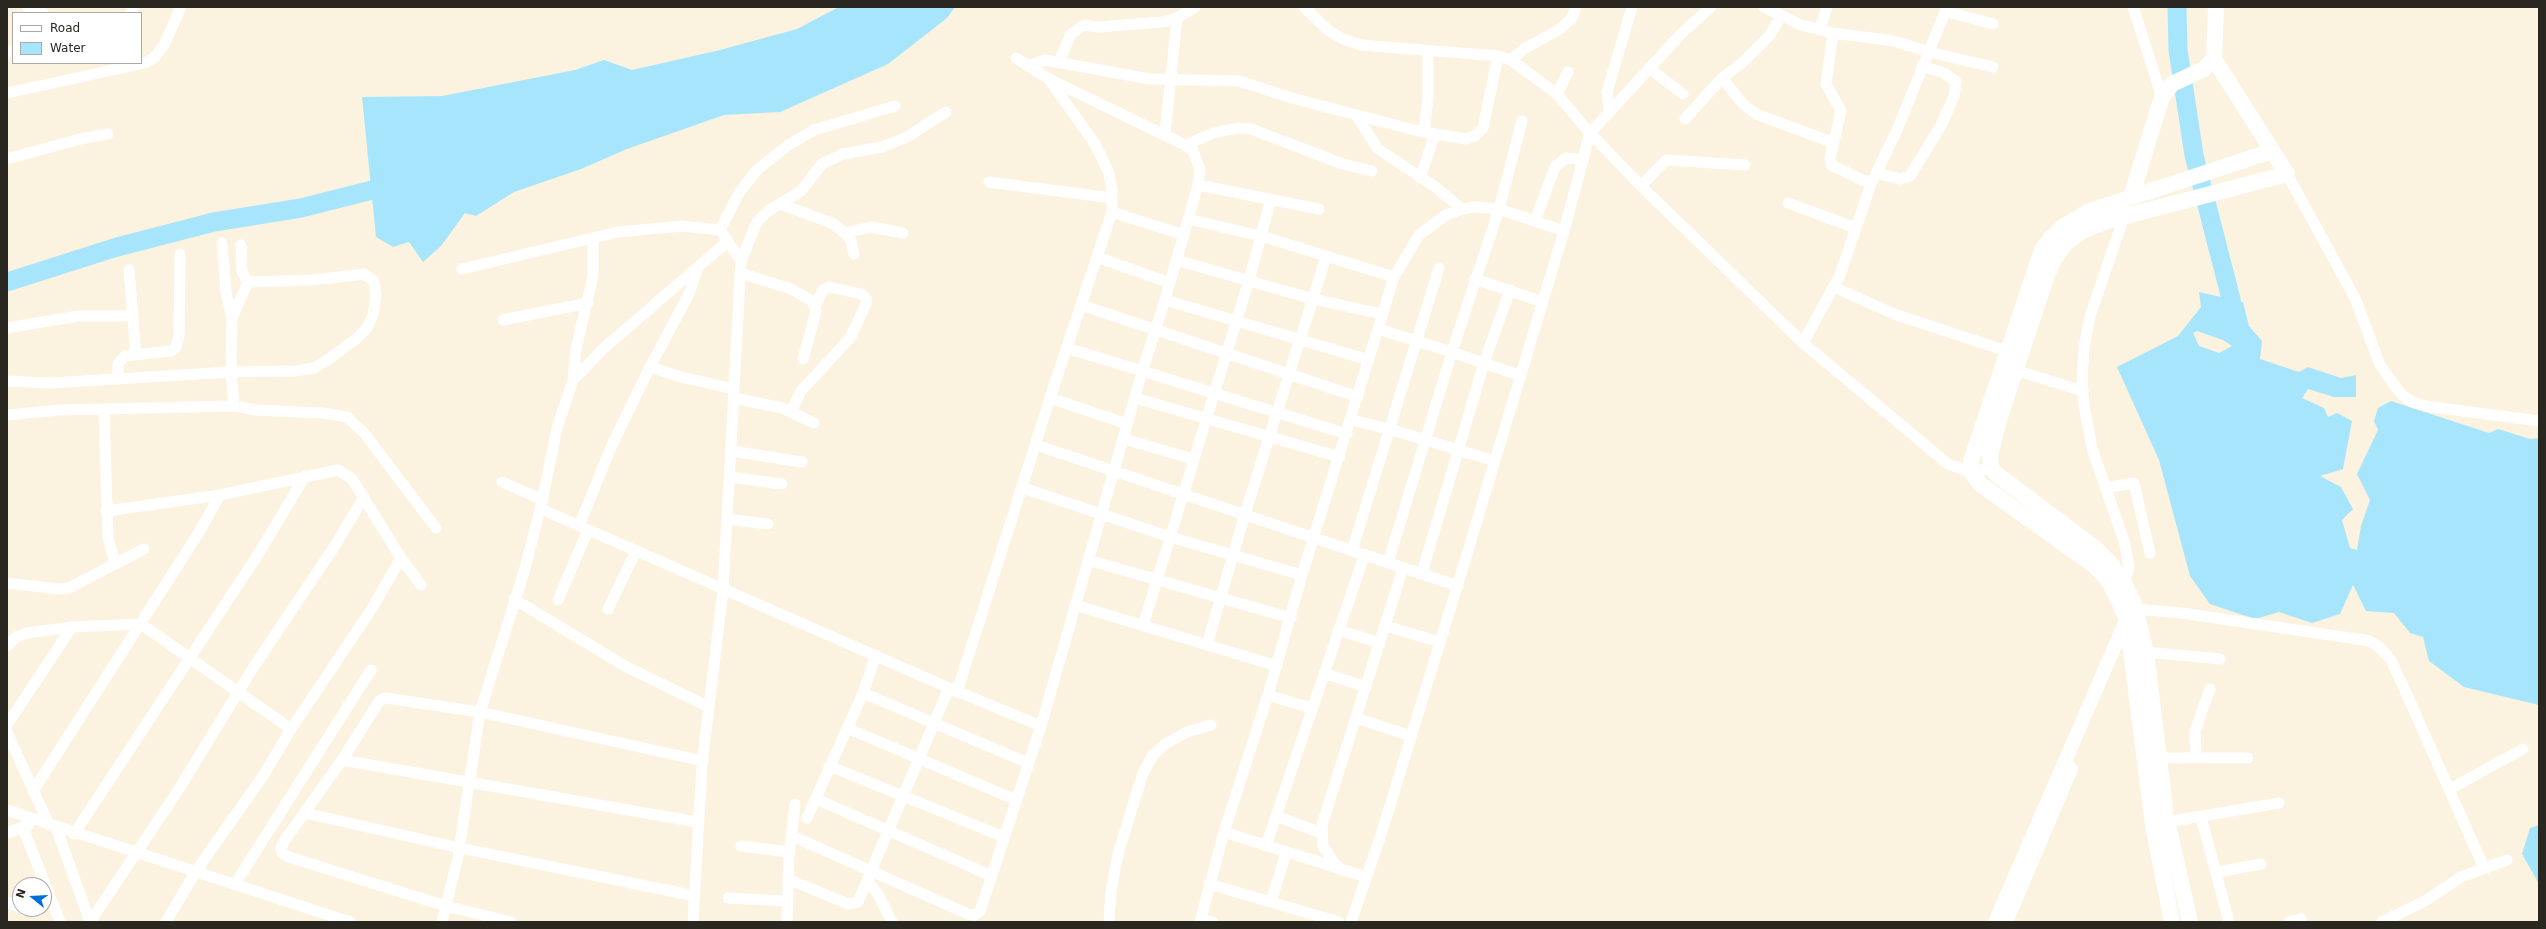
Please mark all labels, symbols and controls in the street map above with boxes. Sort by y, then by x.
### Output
legend [12,12,142,64]
text: Road [50,21,80,35]
text: Water [50,41,85,55]
north arrow [12,877,52,917]
text: N [13,887,29,900]

